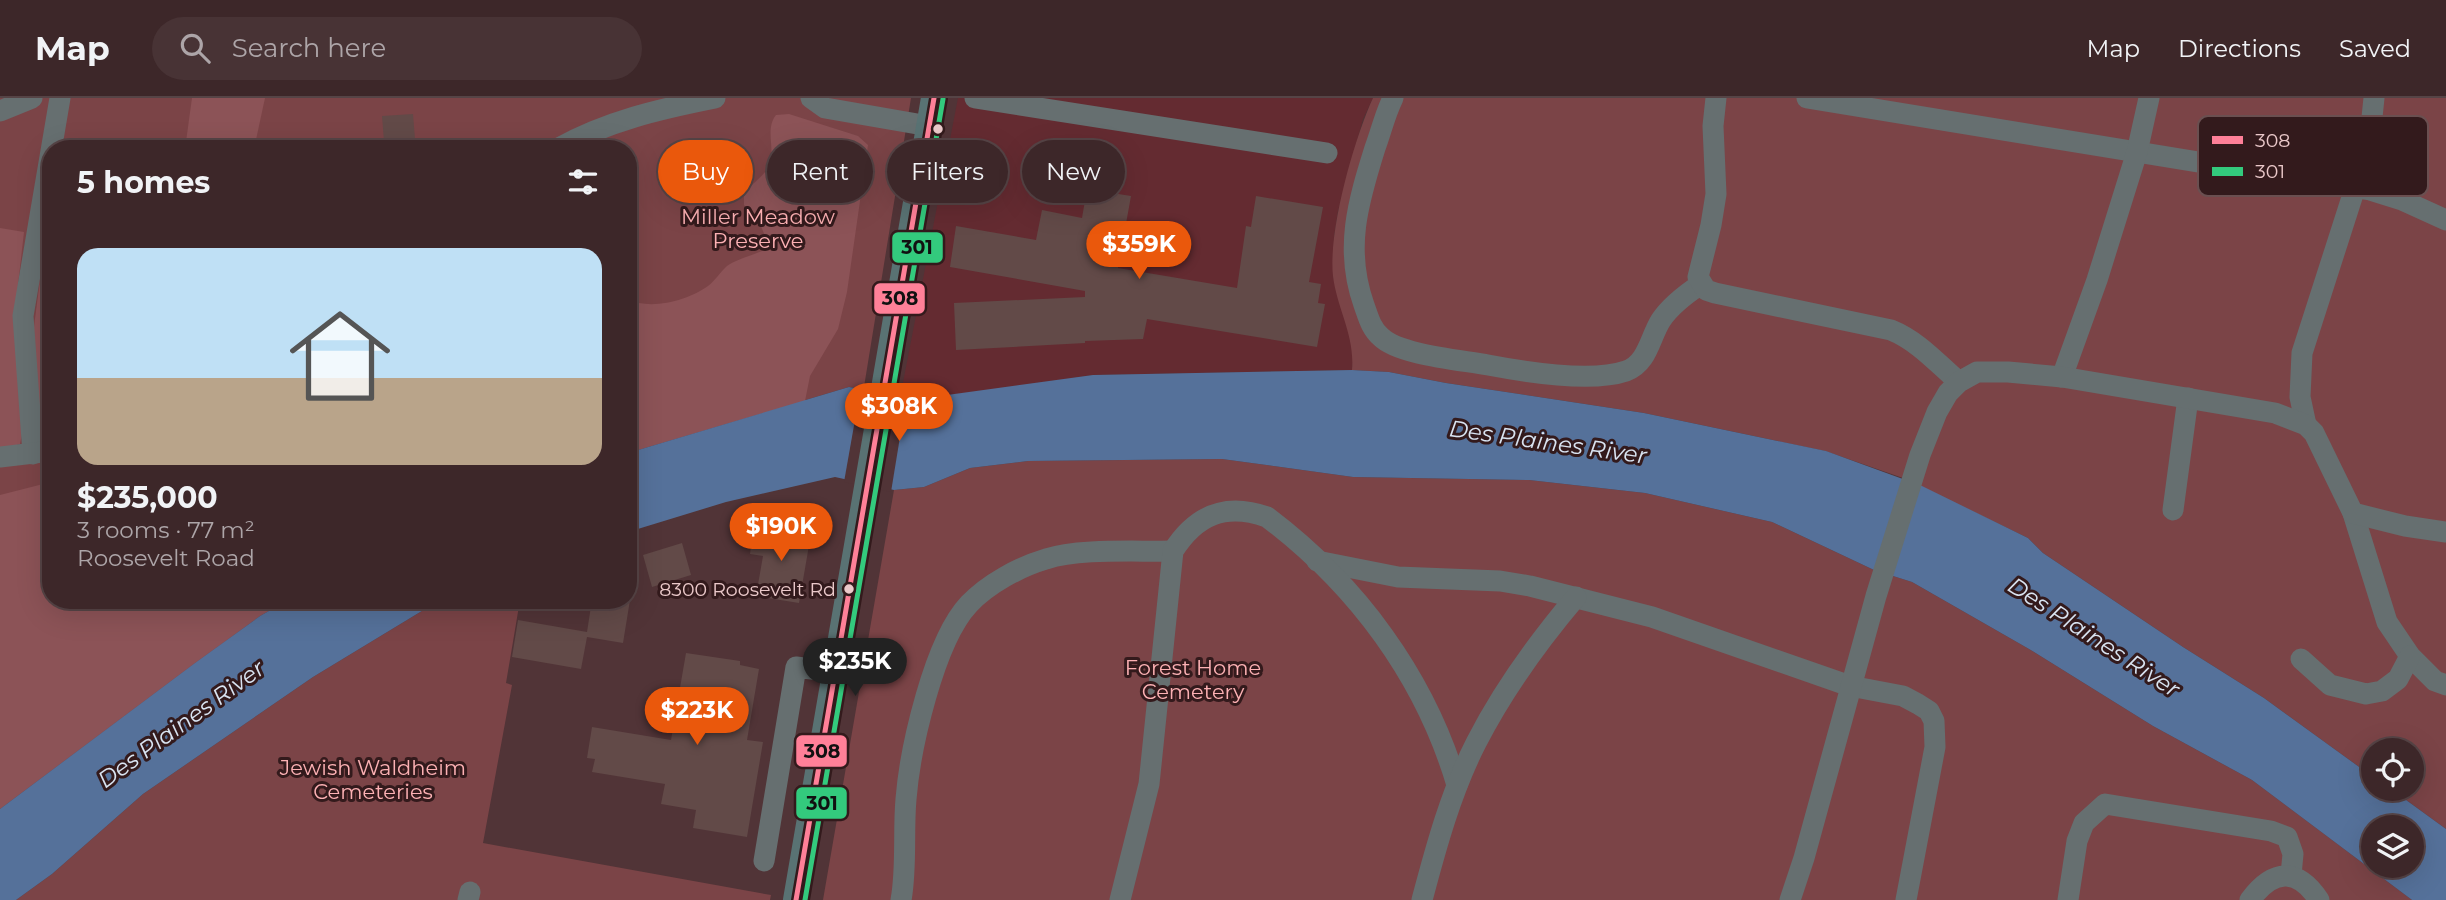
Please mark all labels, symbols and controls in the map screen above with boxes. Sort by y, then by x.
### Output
search box [152,17,642,80]
text: Map [35,28,110,68]
icon: search [176,29,214,67]
text: Search here [232,32,386,64]
text: Map [2087,34,2140,63]
text: Directions [2178,34,2301,63]
text: Saved [2339,34,2411,63]
legend [2198,116,2428,196]
unlabelled marker [931,122,945,136]
text: 308 [2255,129,2290,152]
chip: Buy [658,140,753,203]
chip: Rent [767,140,873,203]
chip: Filters [887,140,1008,203]
chip: New [1022,140,1125,203]
text: 301 [2255,160,2285,183]
icon: filters [564,163,602,201]
text: 5 homes [77,164,210,201]
park label: Miller Meadow Preserve [681,204,836,253]
pin: $359K [1090,222,1188,281]
text: $359K [1102,230,1176,258]
line badge: 301 [891,231,944,264]
text: 301 [900,236,933,259]
line badge: 308 [873,282,926,315]
text: 308 [881,287,918,310]
icon: home [277,293,403,419]
pin: $308K [850,384,948,443]
text: $308K [861,392,937,420]
water label: Des Plaines River [1447,414,1649,470]
text: $235,000 [77,479,218,516]
pin: $190K [732,504,830,563]
text: $190K [746,512,816,540]
text: 3 rooms · 77 m² [77,516,255,544]
text: Roosevelt Road [77,544,255,572]
water label: Des Plaines River [2003,571,2186,703]
place label: 8300 Roosevelt Rd [659,578,836,601]
marker: 8300 Roosevelt Rd [842,582,856,596]
pin: $235K [806,638,904,698]
text: $235K [819,647,891,675]
water label: Des Plaines River [92,654,270,794]
park label: Forest Home Cemetery [1125,655,1261,704]
pin: $223K [648,688,746,747]
text: $223K [661,696,733,724]
line badge: 308 [795,734,848,768]
map controls [2361,738,2424,878]
button: locate [2361,738,2424,801]
text: 308 [803,740,840,763]
park label: Jewish Waldheim Cemeteries [279,755,466,804]
line badge: 301 [795,786,848,820]
text: 301 [805,792,838,815]
button: layers [2361,815,2424,878]

